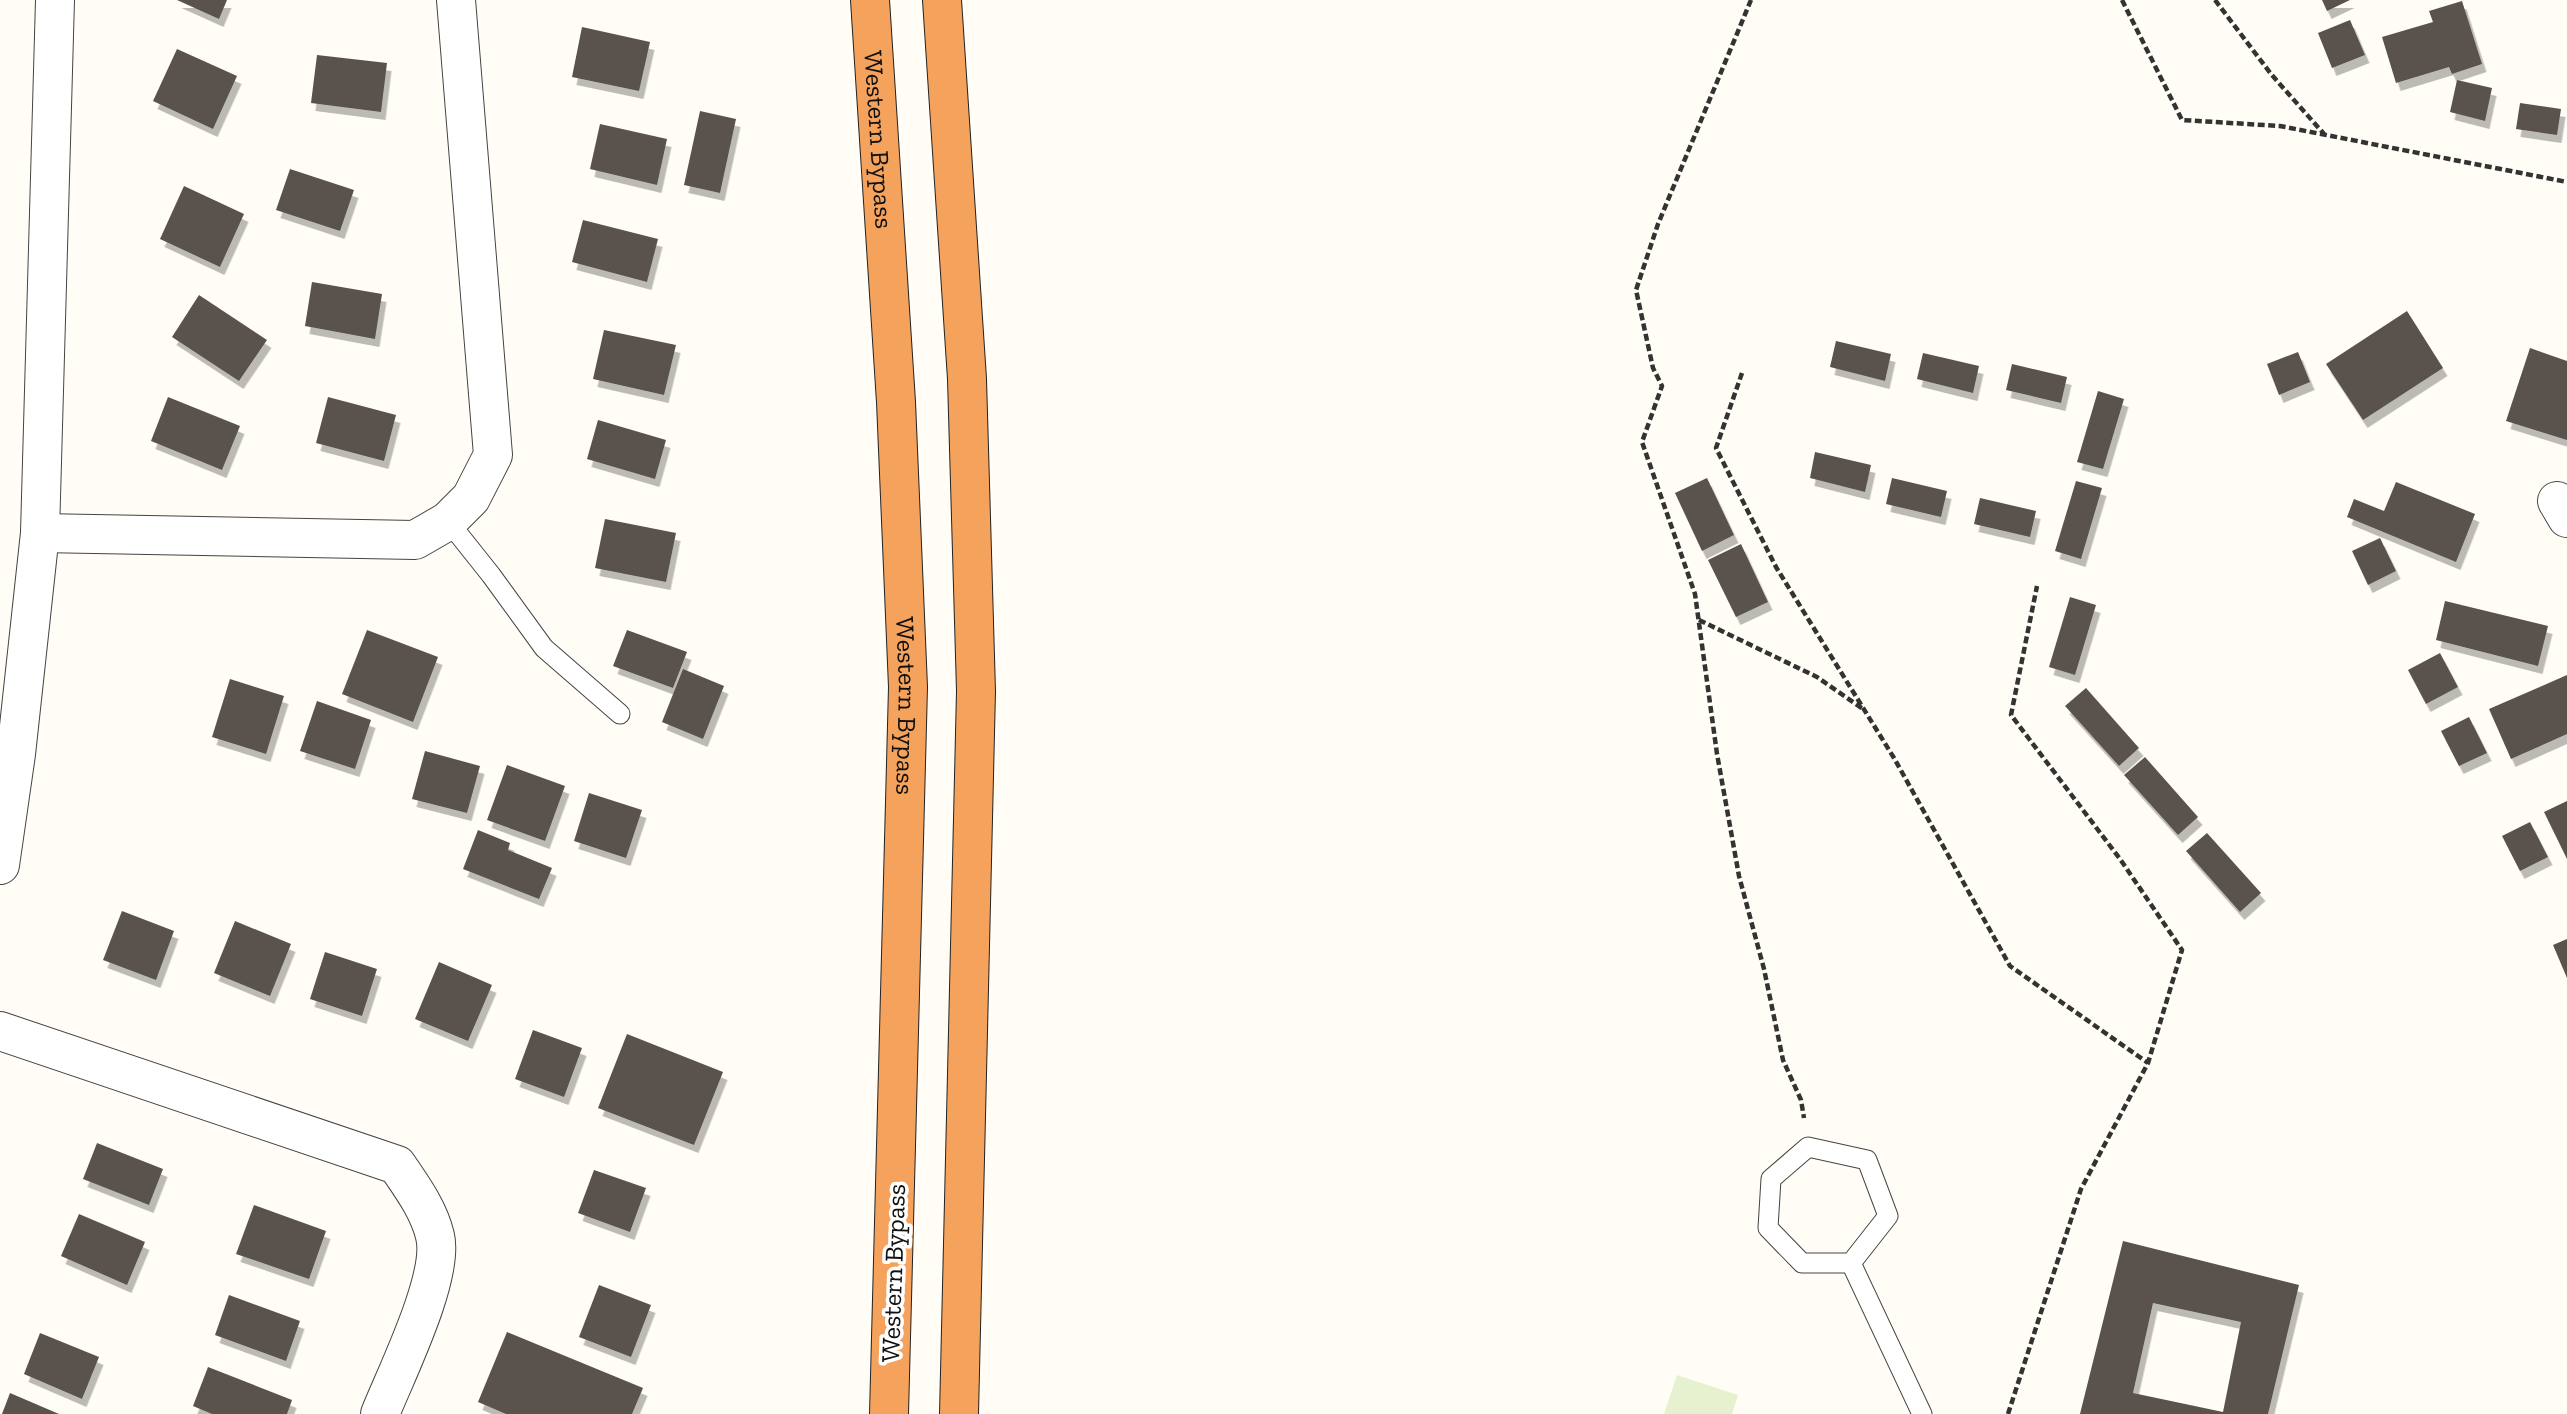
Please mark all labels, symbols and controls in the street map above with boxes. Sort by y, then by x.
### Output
street label: Western Bypass [857,49,901,230]
street label: Western Bypass [889,616,924,796]
street label: Western Bypass [874,1183,912,1363]

